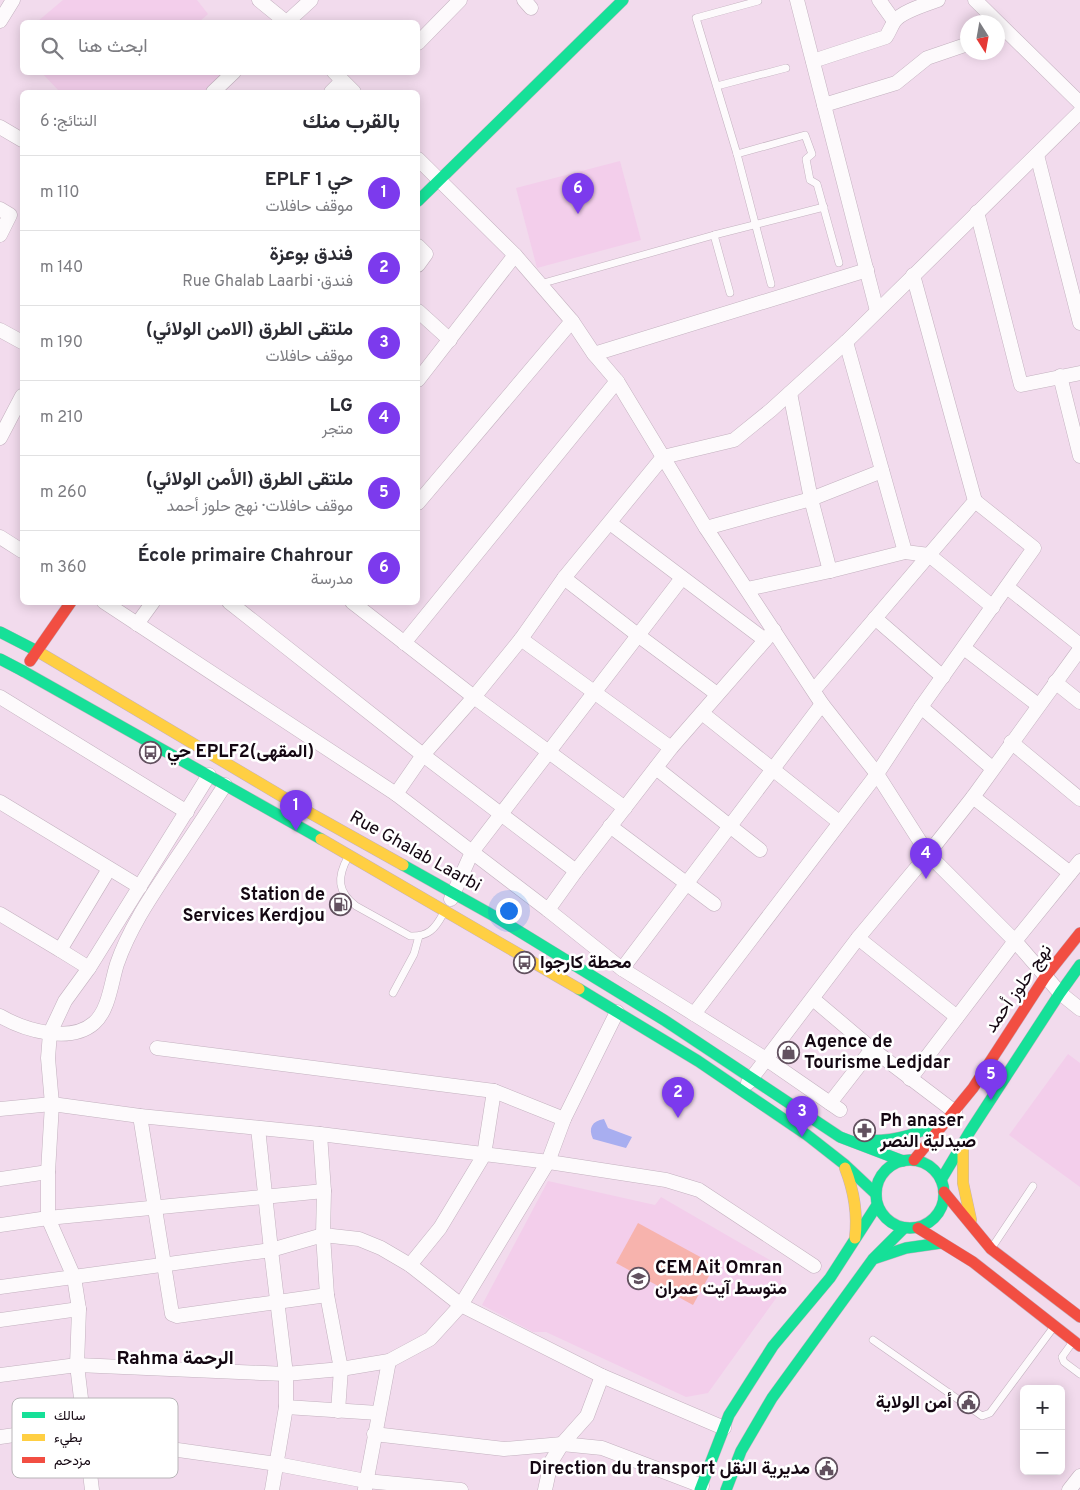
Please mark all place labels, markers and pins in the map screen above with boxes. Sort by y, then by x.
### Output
pin: 6 [562,173,594,214]
bus stop icon: حي EPLF2(المقهى) [139,740,163,764]
place label: حي EPLF2(المقهى) [167,741,314,766]
pin: 1 [280,790,312,831]
pin: 4 [910,838,942,879]
place label: Station de Services Kerdjou [182,884,325,928]
fuel station icon: Station de Services Kerdjou [329,893,353,917]
bus stop icon: محطة كارجوا [512,951,536,975]
place label: محطة كارجوا [540,952,632,975]
place label: Agence de Tourisme Ledjdar [804,1031,951,1075]
shop icon: Agence de Tourisme Ledjdar [776,1040,800,1064]
pin: 5 [975,1059,1007,1100]
pin: 2 [662,1077,694,1118]
pin: 3 [786,1096,818,1137]
place label: Ph anaser صيدلية النصر [879,1110,976,1154]
pharmacy icon: Ph anaser صيدلية النصر [852,1119,876,1143]
place label: CEM Ait Omran متوسط آيت عمران [655,1257,787,1301]
school or university icon: CEM Ait Omran متوسط آيت عمران [627,1266,651,1290]
public building icon: أمن الولاية [956,1391,980,1415]
place label: أمن الولاية [876,1392,952,1415]
public building icon: Direction du transport مديرية النقل [814,1457,838,1481]
place label: Direction du transport مديرية النقل [529,1458,810,1481]

